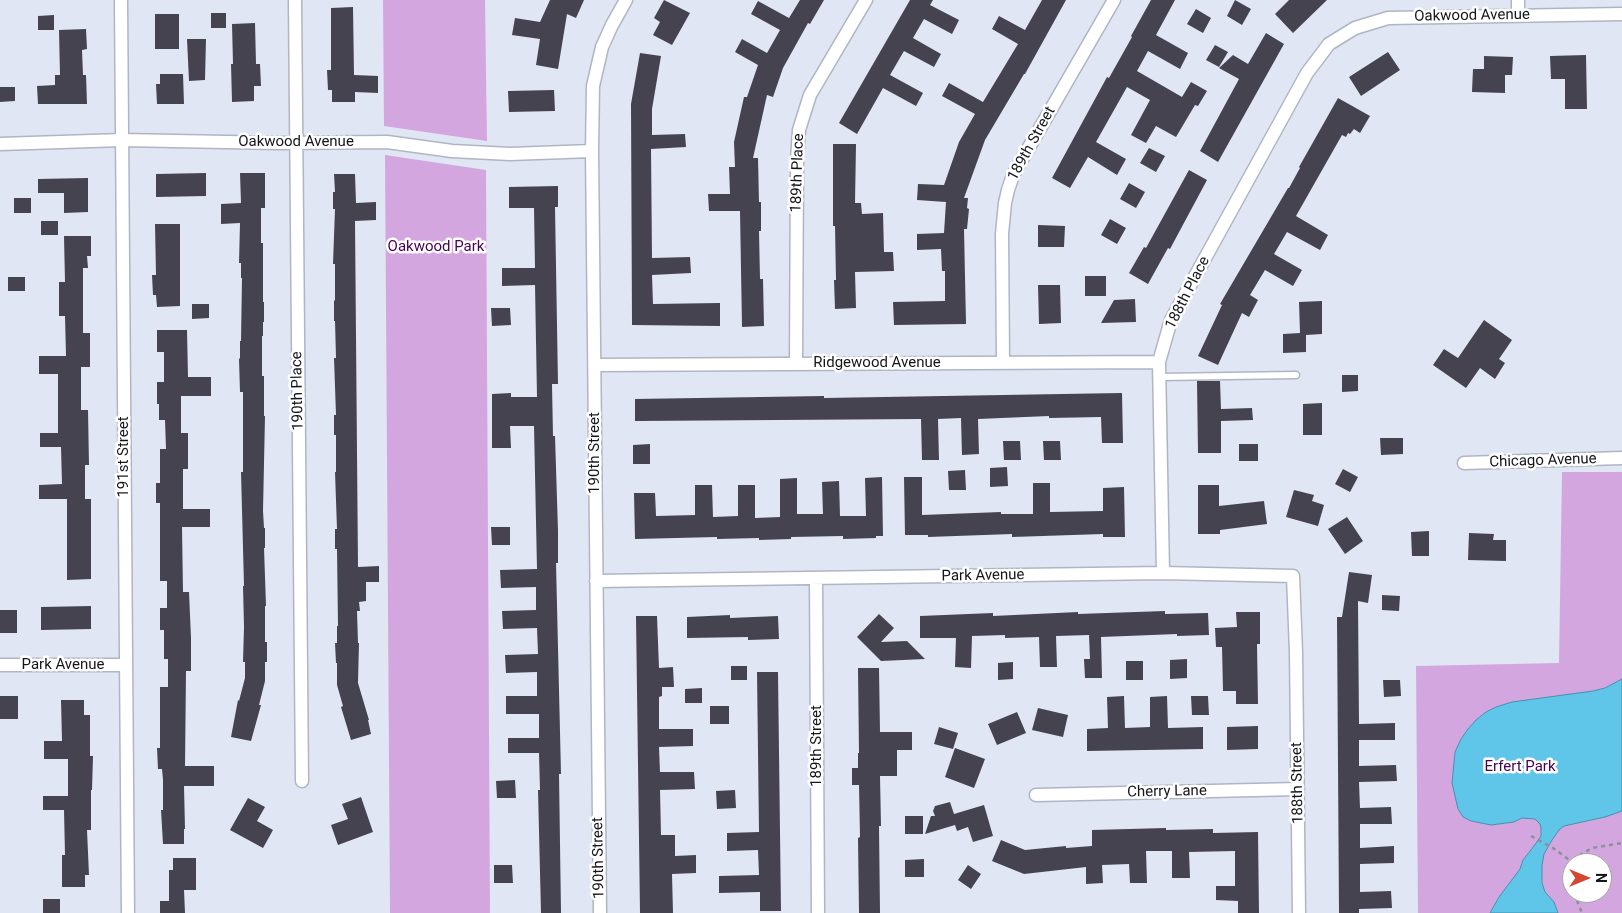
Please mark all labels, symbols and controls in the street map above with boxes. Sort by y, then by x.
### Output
street label: Oakwood Avenue [1414,6,1530,26]
street label: 189th Street [1004,104,1060,184]
street label: Oakwood Avenue [238,133,354,151]
street label: 189th Place [788,133,808,213]
park label: Oakwood Park [388,238,484,256]
street label: 188th Place [1162,254,1214,332]
street label: 190th Place [288,351,308,431]
street label: Ridgewood Avenue [813,354,941,372]
street label: 190th Street [586,412,604,494]
street label: 191st Street [115,416,133,498]
street label: Chicago Avenue [1489,450,1597,472]
street label: Park Avenue [941,566,1025,586]
street label: Park Avenue [22,656,104,674]
street label: 189th Street [808,705,826,787]
street label: 188th Street [1288,742,1308,824]
park label: Erfert Park [1484,758,1556,776]
street label: Cherry Lane [1127,782,1207,802]
street label: 190th Street [589,817,609,899]
north arrow [1562,853,1612,903]
text: N [1593,873,1609,883]

